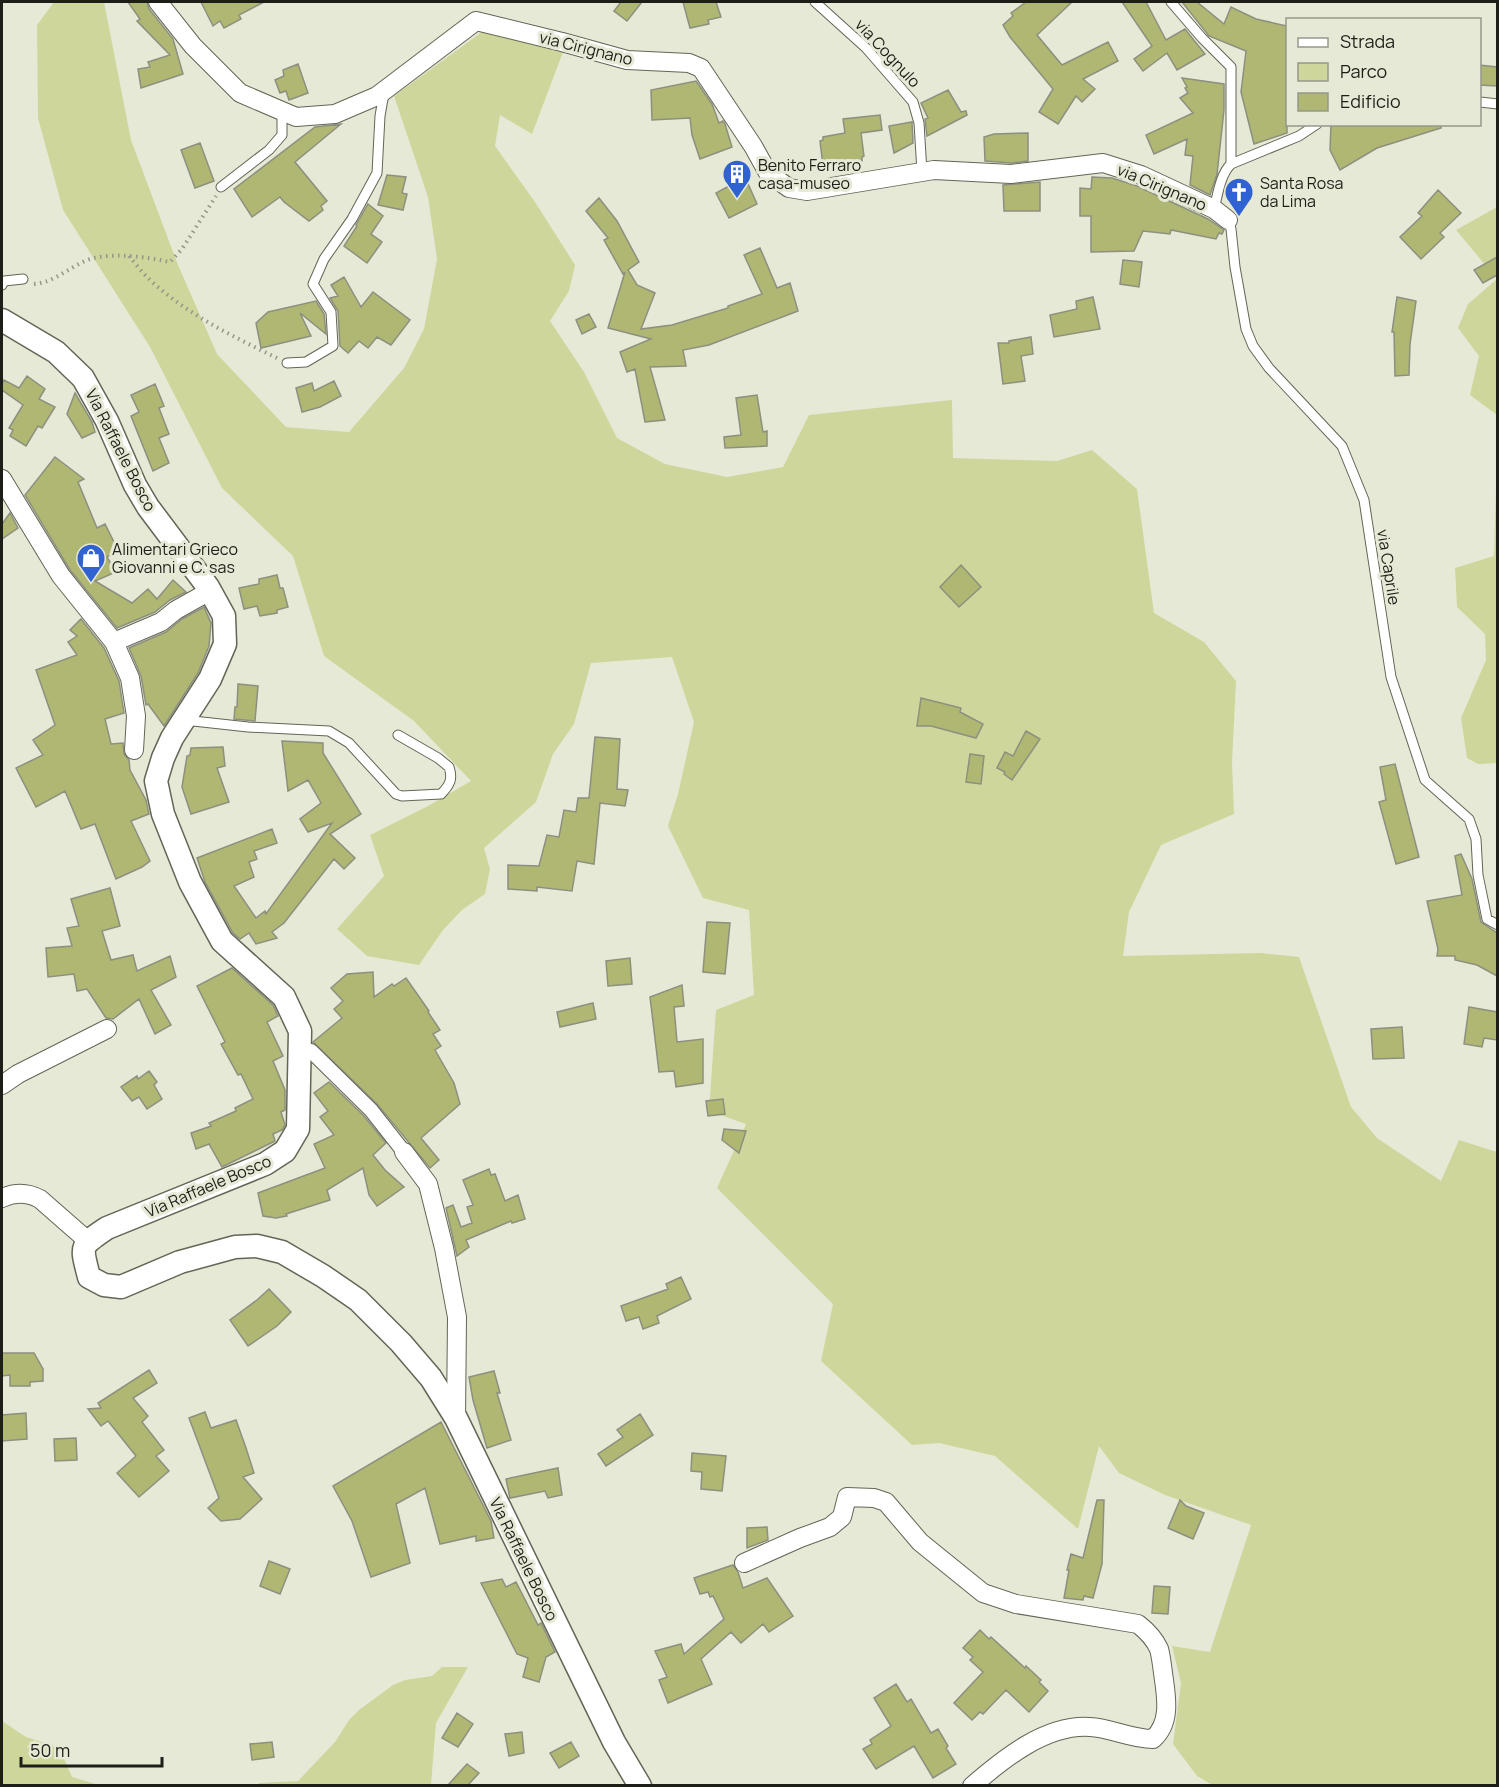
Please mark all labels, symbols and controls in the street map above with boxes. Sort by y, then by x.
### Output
street label: via Cognulo [850,14,926,92]
legend [1286,18,1481,126]
street label: via Cirignano [537,26,635,70]
text: Strada [1340,29,1395,53]
text: Parco [1340,59,1387,83]
text: Edificio [1340,89,1401,113]
place label: Benito Ferraro casa-museo [758,154,861,194]
building icon: Benito Ferraro casa-museo [721,158,753,200]
street label: via Cirignano [1114,158,1210,216]
place label: Santa Rosa da Lima [1260,172,1344,212]
church icon: Santa Rosa da Lima [1223,176,1255,218]
street label: Via Raffaele Bosco [81,385,161,515]
street label: via Caprile [1372,528,1406,606]
place label: Alimentari Grieco Giovanni e C. sas [112,538,238,578]
shop icon: Alimentari Grieco Giovanni e C. sas [75,542,107,584]
street label: Via Raffaele Bosco [142,1150,274,1222]
street label: Via Raffaele Bosco [485,1494,563,1624]
scale bar [21,1730,162,1768]
text: 50 m [30,1738,70,1762]

